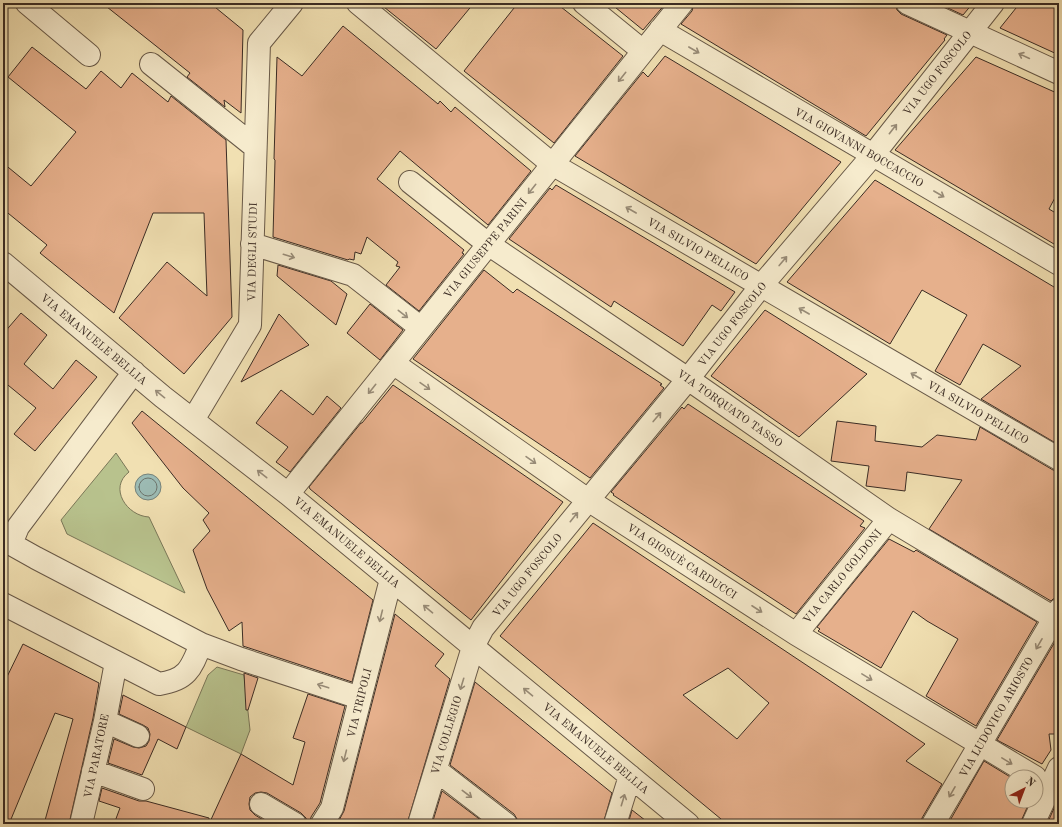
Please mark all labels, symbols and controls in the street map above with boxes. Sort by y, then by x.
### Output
street label: VIA UGO FOSCOLO [902,30,975,118]
one-way arrow [688,46,700,54]
one-way arrow [1018,52,1030,59]
one-way arrow [618,72,627,83]
street label: VIA GIOVANNI BOCCACCIO [792,107,925,190]
one-way arrow [889,123,897,134]
one-way arrow [528,184,537,195]
one-way arrow [933,190,945,198]
street label: VIA GIUSEPPE PARINI [442,197,530,301]
street label: VIA DEGLI STUDI [247,202,260,302]
one-way arrow [625,206,637,214]
street label: VIA SILVIO PELLICO [645,217,750,284]
one-way arrow [282,253,295,260]
one-way arrow [778,256,787,266]
street label: VIA UGO FOSCOLO [697,281,770,369]
street label: VIA EMANUELE BELLIA [38,293,149,388]
one-way arrow [798,306,810,314]
one-way arrow [397,310,408,318]
street label: VIA TORQUATO TASSO [674,369,784,450]
one-way arrow [910,372,922,380]
street label: VIA SILVIO PELLICO [925,380,1030,447]
one-way arrow [419,382,430,390]
one-way arrow [368,384,376,395]
one-way arrow [154,390,165,398]
one-way arrow [653,411,662,422]
one-way arrow [525,456,536,464]
one-way arrow [257,470,268,478]
street label: VIA EMANUELE BELLIA [291,496,402,591]
one-way arrow [570,511,579,522]
street label: VIA GIOSUÈ CARDUCCI [624,521,739,602]
street label: VIA CARLO GOLDONI [802,528,884,626]
street label: VIA UGO FOSCOLO [491,532,565,620]
one-way arrow [423,605,433,614]
one-way arrow [751,605,762,613]
one-way arrow [377,610,384,623]
one-way arrow [1035,638,1043,650]
street label: VIA LUDOVICO ARIOSTO [958,656,1036,780]
street label: VIA TRIPOLI [346,667,374,739]
one-way arrow [861,673,873,681]
one-way arrow [458,677,465,690]
one-way arrow [317,682,330,689]
one-way arrow [523,688,534,697]
street label: VIA COLLEGIO [430,695,465,776]
street label: VIA EMANUELE BELLIA [540,702,651,797]
street label: VIA PARATORE [83,713,112,799]
one-way arrow [341,749,349,762]
one-way arrow [1001,757,1013,765]
north arrow [1004,769,1044,809]
text: N [1023,776,1037,790]
one-way arrow [948,786,956,798]
one-way arrow [461,789,472,798]
one-way arrow [620,794,627,807]

